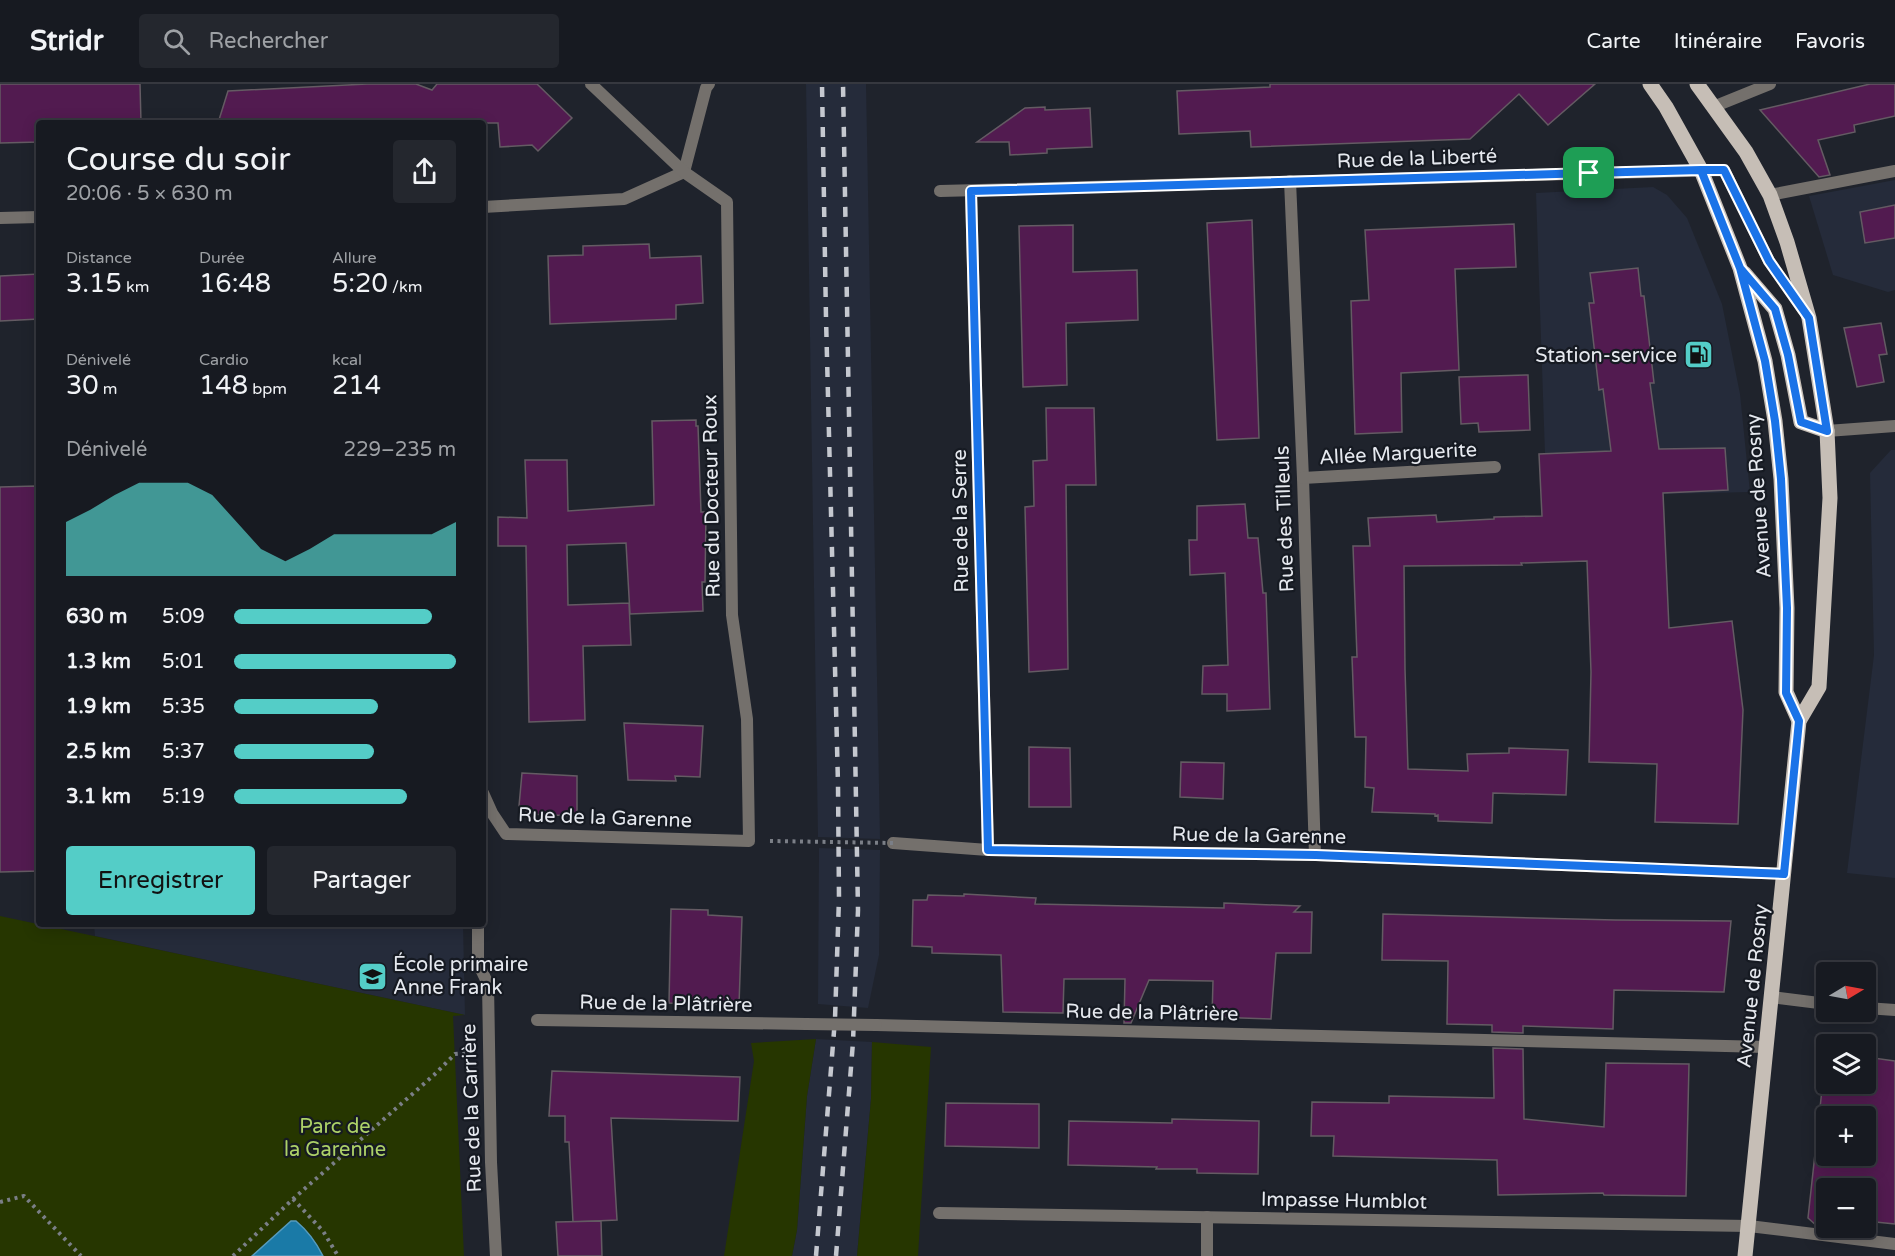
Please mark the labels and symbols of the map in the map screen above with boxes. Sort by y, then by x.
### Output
street label: Rue de la Liberté [1336,144,1498,174]
pin [1563,147,1614,198]
fuel station icon: Station-service [1682,339,1714,371]
place label: Station-service [1535,344,1677,368]
street label: Rue du Docteur Roux [698,394,726,598]
street label: Avenue de Rosny [1741,413,1777,579]
street label: Allée Marguerite [1318,438,1478,470]
street label: Rue des Tilleuls [1270,445,1300,593]
street label: Rue de la Serre [948,449,974,593]
street label: Rue de la Garenne [517,803,692,833]
street label: Rue de la Garenne [1172,822,1346,850]
street label: Avenue de Rosny [1732,903,1774,1069]
place label: École primaire Anne Frank [393,952,528,1000]
school or university icon: École primaire Anne Frank [356,960,388,992]
north arrow [1816,962,1876,1022]
street label: Rue de la Plâtrière [579,990,753,1018]
street label: Rue de la Plâtrière [1065,999,1239,1027]
street label: Rue de la Carrière [457,1023,487,1193]
park label: Parc de la Garenne [284,1115,386,1162]
street label: Impasse Humblot [1261,1188,1428,1214]

